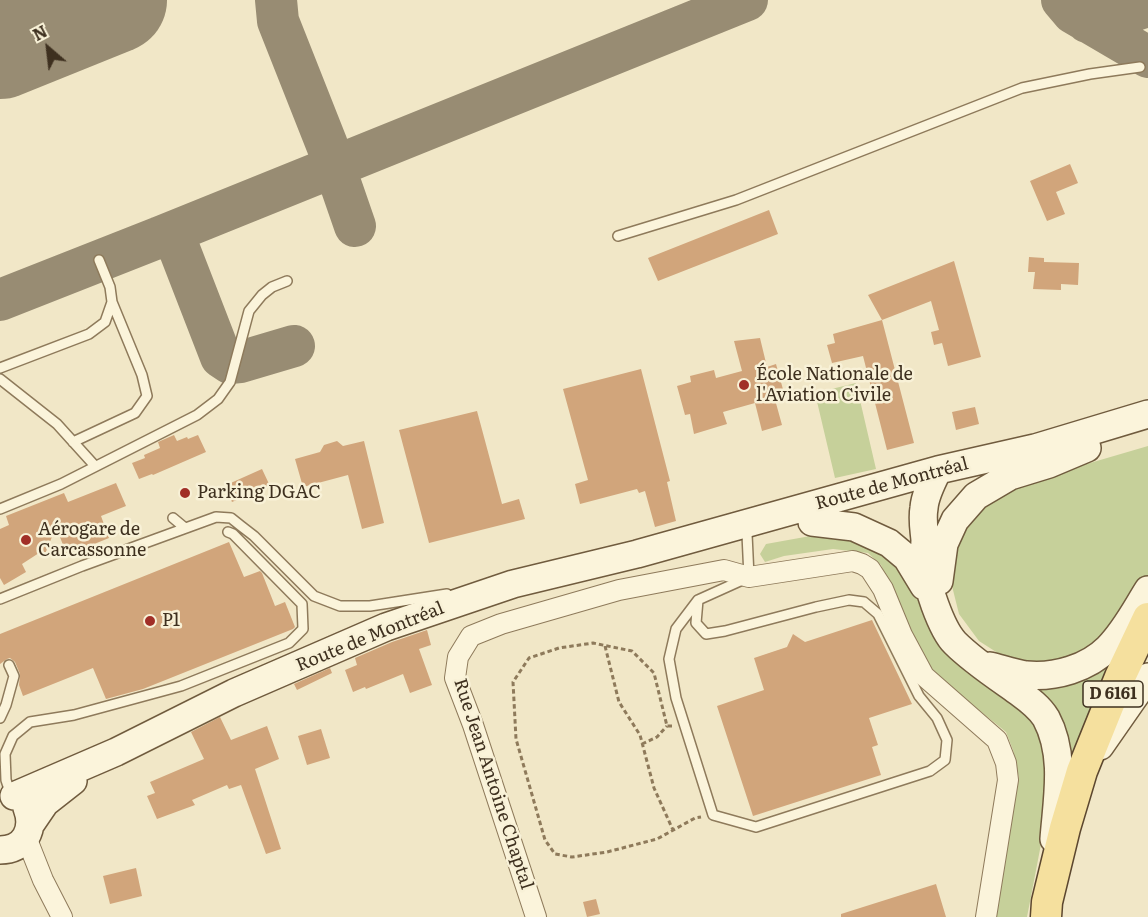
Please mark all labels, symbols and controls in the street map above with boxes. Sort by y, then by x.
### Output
north arrow [18,18,78,78]
text: N [28,18,51,46]
place label: École Nationale de l'Aviation Civile [756,364,913,406]
marker: École Nationale de l'Aviation Civile [737,378,751,392]
street label: Route de Montréal [813,453,971,515]
place label: Parking DGAC [197,482,321,504]
marker: Parking DGAC [178,486,192,500]
place label: Aérogare de Carcassonne [38,519,146,562]
marker: Aérogare de Carcassonne [19,533,33,547]
street label: Route de Montréal [293,597,447,677]
place label: P1 [162,610,180,632]
marker: P1 [143,614,157,628]
street label: Rue Jean Antoine Chaptal [449,676,537,892]
road number: D 6161 [1083,681,1143,707]

